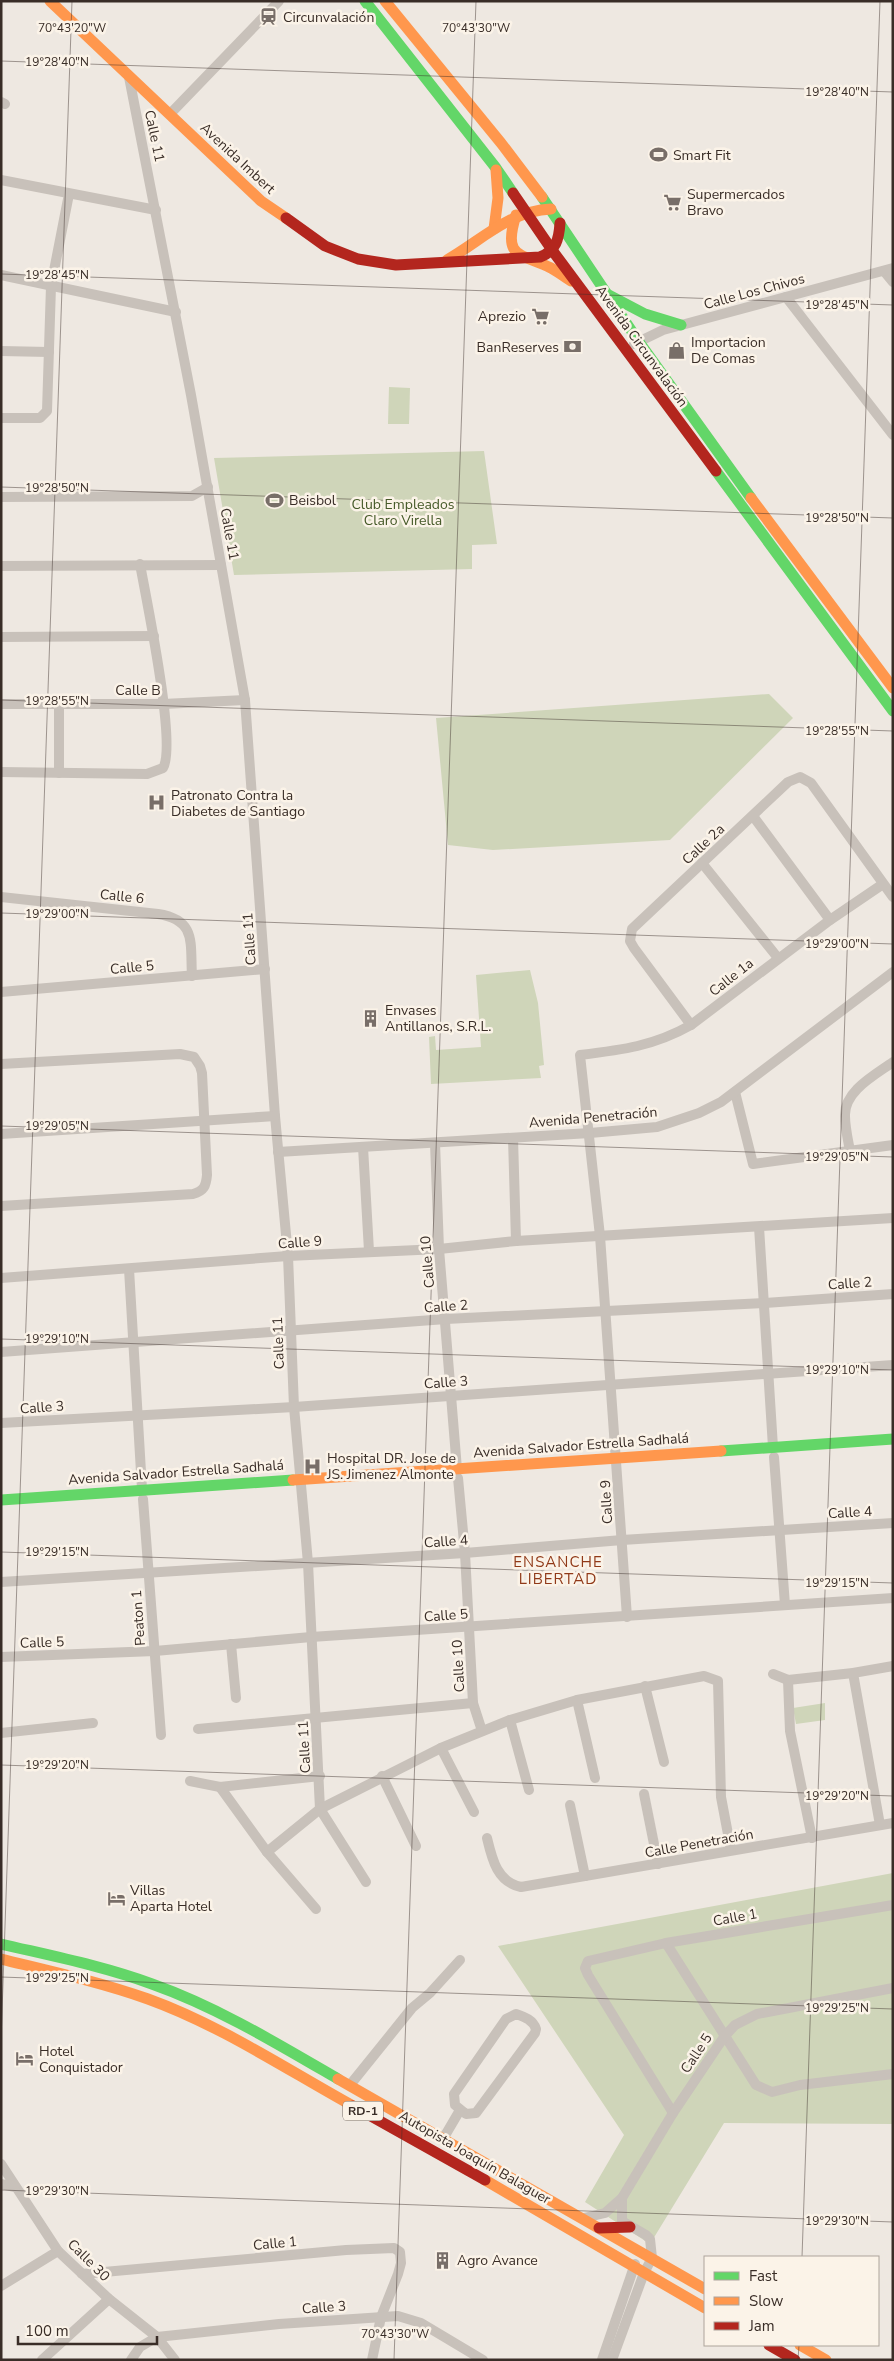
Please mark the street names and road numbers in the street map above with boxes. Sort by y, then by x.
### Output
street label: Calle 11 [140,108,169,164]
street label: Avenida Imbert [196,119,279,198]
street label: Calle Los Chivos [702,269,807,314]
street label: Avenida Circunvalación [591,282,692,411]
street label: Calle 11 [216,506,243,562]
street label: Calle B [115,681,161,700]
street label: Calle 2a [678,820,729,869]
street label: Calle 6 [99,885,145,908]
street label: Calle 11 [238,912,261,966]
street label: Calle 1a [705,954,758,1001]
street label: Calle 5 [109,956,155,979]
street label: Avenida Penetración [528,1102,658,1133]
street label: Calle 9 [277,1231,323,1254]
street label: Calle 10 [416,1235,439,1289]
street label: Calle 2 [827,1272,873,1295]
street label: Calle 2 [423,1295,469,1318]
street label: Calle 11 [268,1316,289,1370]
street label: Calle 3 [423,1371,469,1394]
street label: Calle 3 [19,1396,65,1419]
street label: Avenida Salvador Estrella Sadhalá [473,1428,690,1463]
street label: Avenida Salvador Estrella Sadhalá [68,1455,285,1490]
street label: Calle 9 [596,1479,617,1525]
street label: Calle 4 [827,1502,873,1523]
street label: Calle 4 [423,1530,469,1553]
street label: Peaton 1 [127,1589,150,1647]
street label: Calle 5 [423,1604,469,1627]
street label: Calle 5 [20,1632,64,1653]
street label: Calle 10 [448,1639,469,1693]
street label: Calle 11 [294,1720,315,1774]
street label: Calle Penetración [643,1825,755,1862]
street label: Calle 1 [712,1904,759,1931]
street label: Calle 5 [676,2030,717,2077]
road number: RD-1 [343,2102,383,2120]
street label: Autopista Joaquín Balaguer [395,2106,554,2209]
street label: Calle 1 [252,2232,298,2255]
street label: Calle 30 [63,2235,114,2286]
street label: Calle 3 [301,2296,347,2319]

